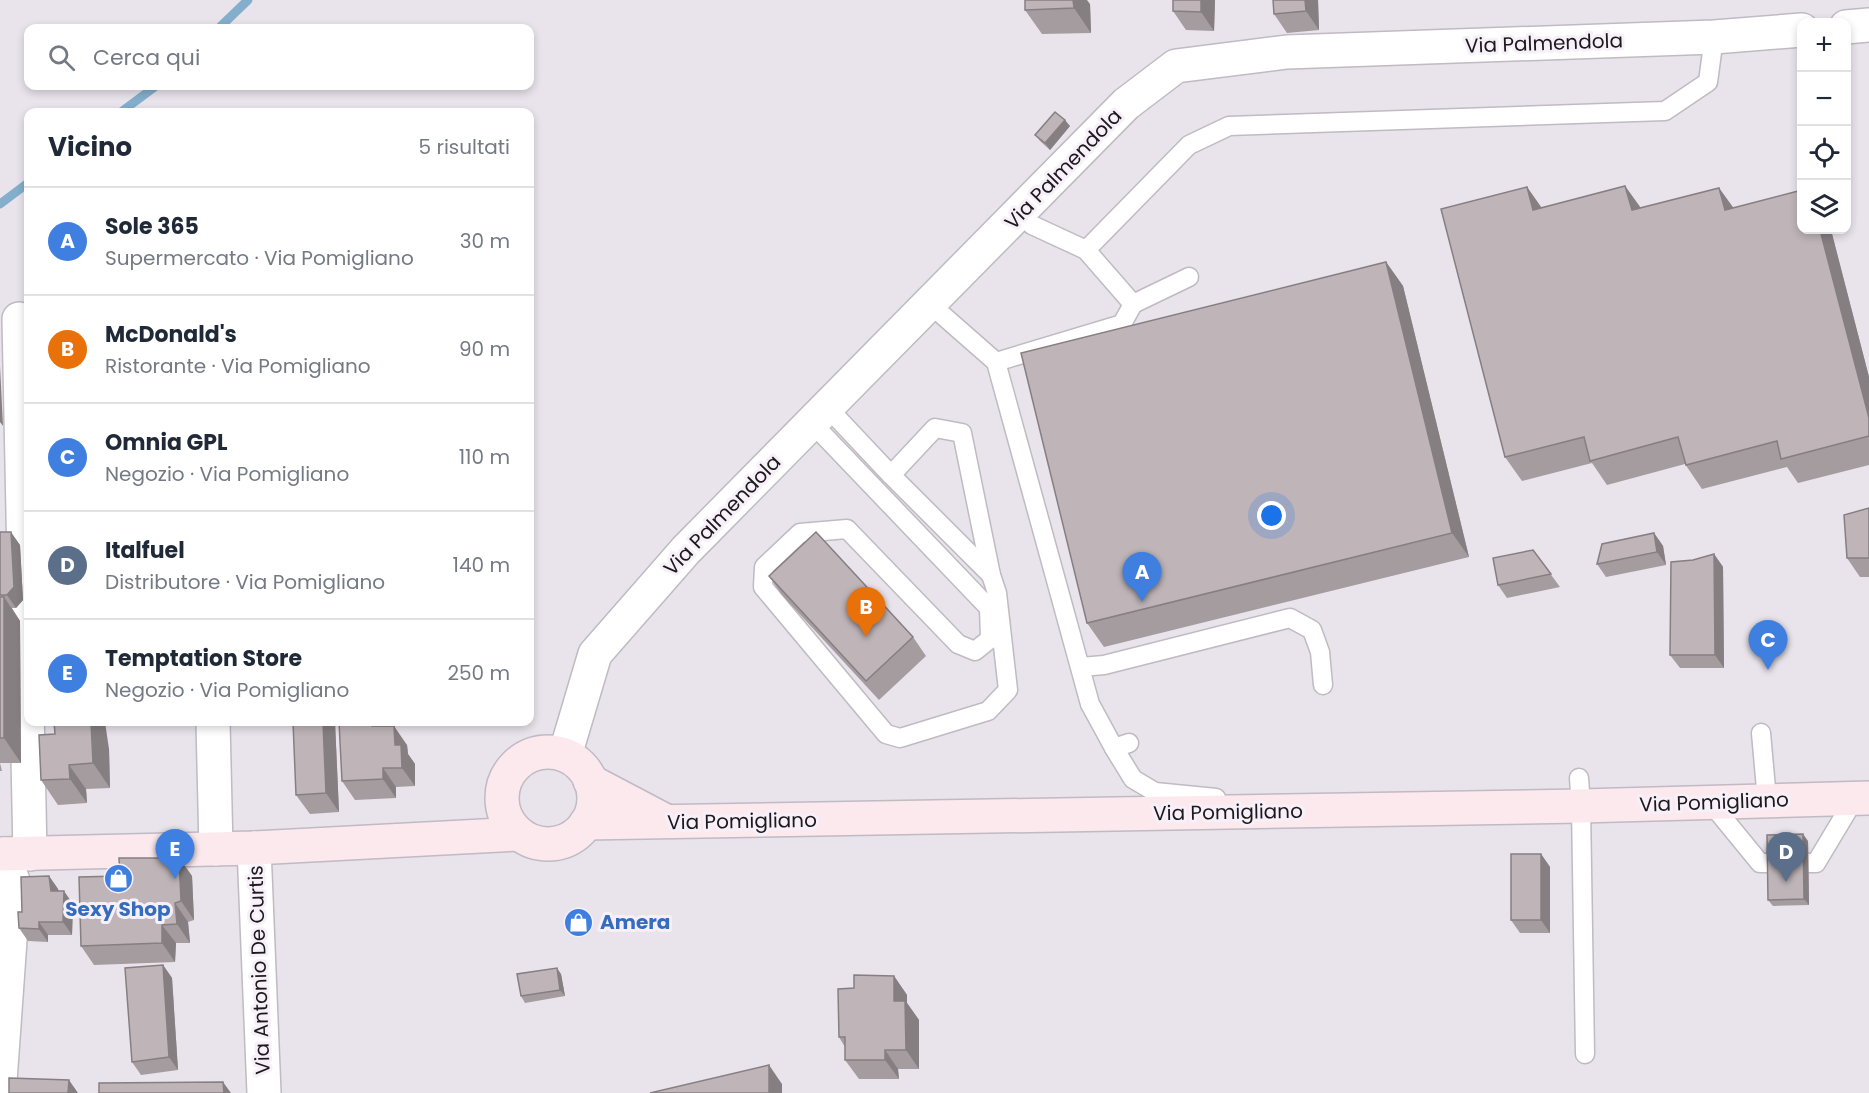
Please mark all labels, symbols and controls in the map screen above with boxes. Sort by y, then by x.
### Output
map controls [1797,18,1851,234]
button: + [1797,18,1851,72]
search box [24,24,534,90]
street label: Via Palmendola [1465,26,1623,60]
icon: search [45,41,78,74]
text: Cerca qui [93,42,200,73]
button: − [1797,72,1851,126]
street label: Via Palmendola [998,102,1128,236]
button: locate [1797,126,1851,180]
text: Vicino [48,129,132,165]
text: 5 risultati [419,133,510,161]
button: layers [1797,180,1851,234]
text: Sole 365 [105,211,199,242]
text: A [60,227,75,255]
text: 30 m [460,227,510,255]
text: Supermercato · Via Pomigliano [105,244,414,272]
text: McDonald's [105,319,237,350]
text: B [61,335,74,363]
text: 90 m [459,335,510,363]
text: Ristorante · Via Pomigliano [105,352,371,380]
text: Omnia GPL [105,427,228,458]
text: C [60,443,75,471]
text: 110 m [459,443,510,471]
street label: Via Palmendola [657,448,787,582]
text: Negozio · Via Pomigliano [105,460,349,488]
your location [1257,501,1286,530]
text: Italfuel [105,535,185,566]
text: D [60,551,75,579]
text: 140 m [453,551,510,579]
pin: A [1122,552,1162,602]
text: Distributore · Via Pomigliano [105,568,385,596]
pin: B [846,588,886,637]
pin: C [1748,620,1788,670]
text: Temptation Store [105,643,302,674]
text: E [62,659,73,687]
text: 250 m [447,659,510,687]
text: Negozio · Via Pomigliano [105,676,349,704]
street label: Via Pomigliano [1639,785,1789,819]
street label: Via Pomigliano [1153,797,1303,827]
street label: Via Pomigliano [667,806,817,836]
pin: E [156,830,195,879]
pin: D [1766,832,1806,882]
shop icon: Sexy Shop [102,862,134,894]
street label: Via Antonio De Curtis [241,865,277,1075]
place label: Sexy Shop [65,895,171,923]
shop icon: Amera [563,906,595,938]
place label: Amera [600,908,670,936]

